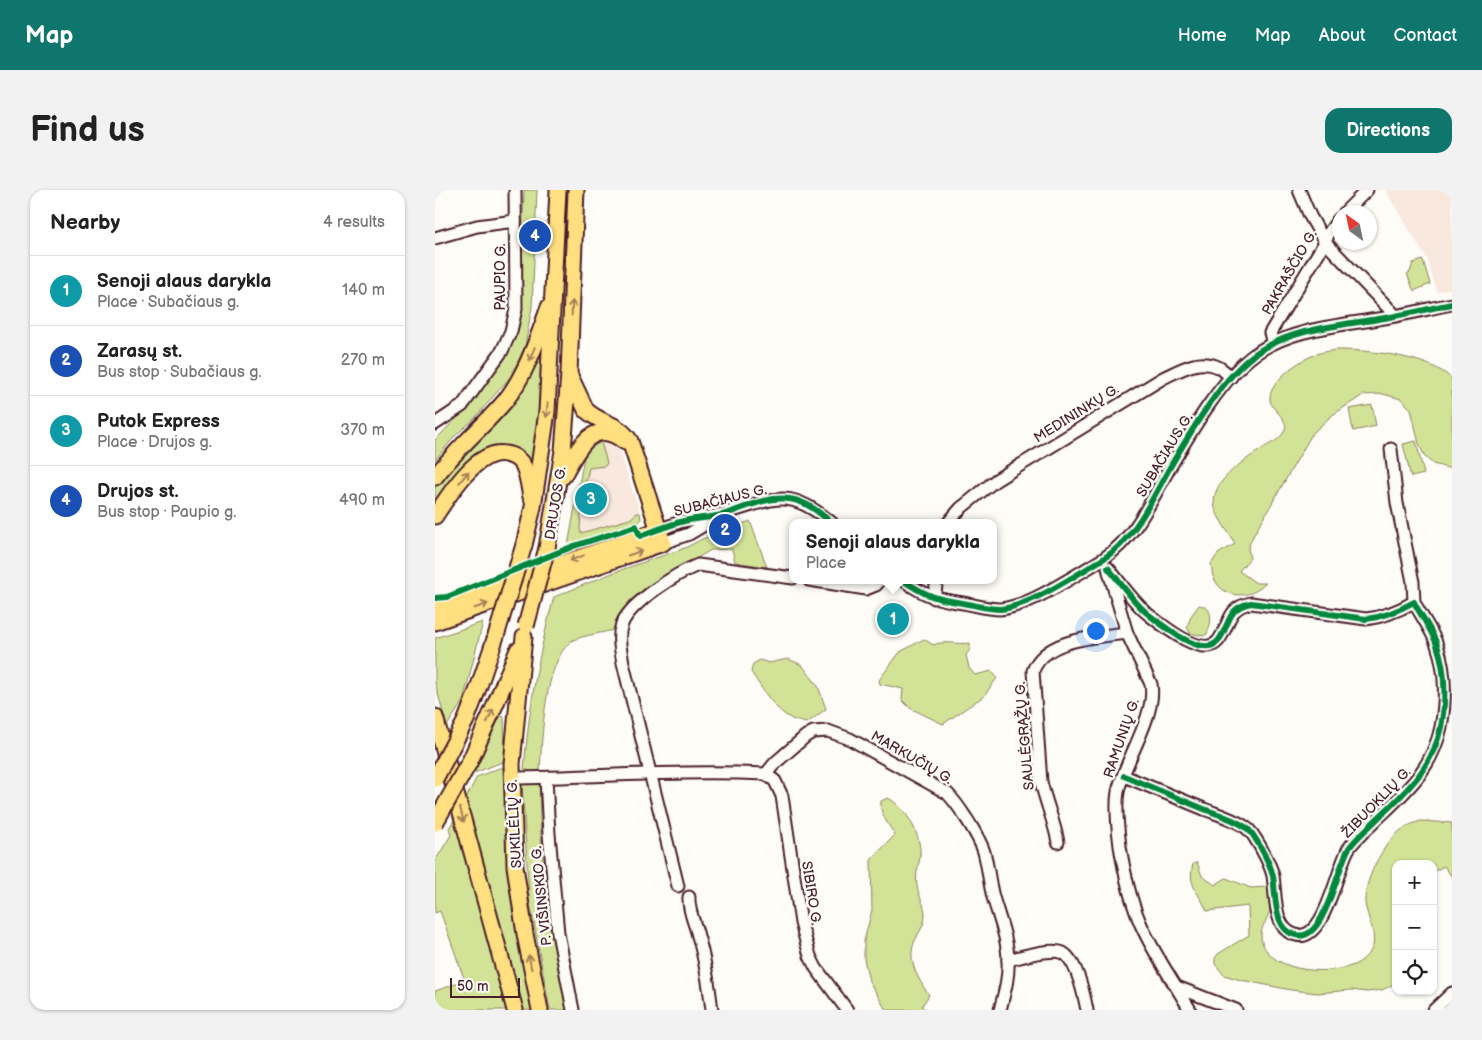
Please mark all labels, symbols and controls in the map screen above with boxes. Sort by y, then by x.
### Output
text: Map [25,21,73,50]
text: Home [1178,25,1227,46]
text: Map [1255,25,1291,46]
text: About [1319,25,1366,46]
text: Contact [1394,25,1457,46]
button: Directions [1325,108,1452,153]
text: Find us [30,109,145,152]
north arrow [1332,205,1377,250]
text: Nearby [50,210,120,235]
text: 4 results [323,213,385,232]
pin: 4 [519,217,551,255]
street label: PAKRAŠČIO G. [1257,226,1321,318]
street label: PAUPIO G. [492,243,509,311]
text: Senoji alaus darykla [97,270,272,293]
text: 1 [63,281,69,300]
text: 140 m [342,281,385,300]
text: Place · Subačiaus g. [97,293,239,312]
one-way arrow [567,300,576,316]
text: Zarasų st. [97,340,182,363]
one-way arrow [527,346,536,361]
text: 2 [61,351,71,370]
text: 270 m [341,351,385,370]
text: Bus stop · Subačiaus g. [97,363,262,382]
street label: MEDININKŲ G. [1030,380,1122,446]
one-way arrow [542,402,552,418]
text: Putok Express [97,410,220,433]
street label: SUBAČIAUS G. [1132,410,1196,500]
text: 3 [61,421,71,440]
text: 370 m [340,421,385,440]
text: Place · Drujos g. [97,433,212,452]
street label: DRUJOS G. [541,465,570,541]
one-way arrow [459,471,470,484]
text: Drujos st. [97,480,179,503]
pin: 3 [575,480,607,518]
street label: SUBAČIAUS G. [672,480,768,520]
text: 4 [61,491,71,510]
text: 490 m [339,491,385,510]
text: Bus stop · Paupio g. [97,503,236,522]
pin: 2 [709,511,741,549]
popup [789,519,997,584]
text: Senoji alaus darykla [806,531,980,554]
one-way arrow [626,548,642,557]
one-way arrow [570,554,586,563]
text: Place [806,554,846,573]
pin: 1 [877,600,909,638]
one-way arrow [473,601,488,610]
your location [1083,618,1109,644]
street label: SAULĖGRĄŽŲ G. [1010,681,1038,791]
street label: RAMUNIŲ G. [1100,696,1143,780]
one-way arrow [486,709,495,724]
street label: MARKUČIŲ G. [868,726,956,788]
street label: ŽIBUOKLIŲ G. [1337,763,1415,842]
street label: SUKILĖLIŲ G. [503,779,525,869]
one-way arrow [457,806,467,822]
street label: P. VIŠINSKIO G. [527,845,555,947]
street label: SIBIRO G. [798,860,825,926]
map controls [1392,860,1437,995]
button: + [1392,860,1437,905]
button: − [1392,905,1437,950]
button: locate [1392,950,1437,995]
one-way arrow [525,955,535,971]
scale bar [450,975,520,998]
text: 50 m [457,978,489,995]

